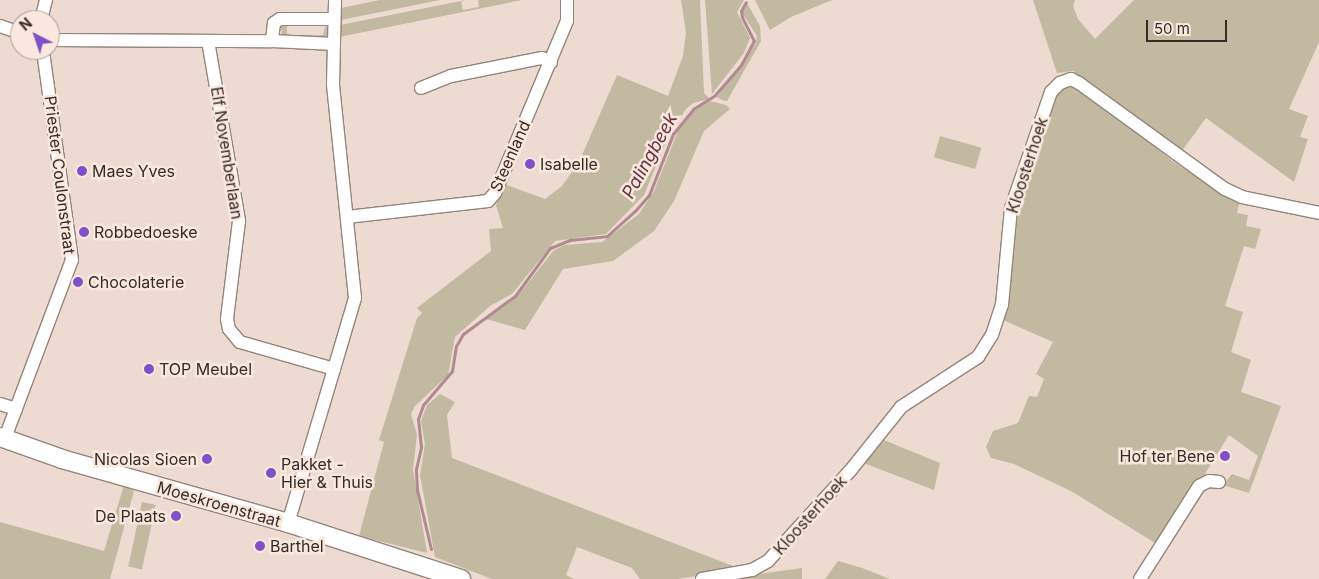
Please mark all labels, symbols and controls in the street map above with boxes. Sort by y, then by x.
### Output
north arrow [10,10,60,60]
scale bar [1149,10,1230,42]
text: N [16,14,35,34]
text: 50 m [1154,19,1190,38]
street label: Elf Novemberlaan [207,85,247,221]
street label: Priester Coulonstraat [41,95,79,255]
water label: Palingbeek [618,109,682,203]
street label: Kloosterhoek [1002,114,1052,216]
street label: Steenland [486,118,534,194]
place label: Isabelle [540,154,598,174]
marker: Isabelle [524,158,536,170]
place label: Maes Yves [92,161,175,181]
marker: Maes Yves [76,165,88,177]
place label: Robbedoeske [94,222,197,242]
marker: Robbedoeske [78,226,90,238]
place label: Chocolaterie [88,272,184,292]
marker: Chocolaterie [72,276,84,288]
place label: TOP Meubel [159,359,252,379]
marker: TOP Meubel [143,363,155,375]
place label: Hof ter Bene [1120,446,1215,466]
place label: Nicolas Sioen [94,449,197,469]
marker: Hof ter Bene [1219,450,1231,462]
marker: Nicolas Sioen [201,453,213,465]
place label: Pakket - Hier & Thuis [281,454,373,492]
marker: Pakket - Hier & Thuis [265,467,277,479]
street label: Kloosterhoek [769,471,851,559]
street label: Moeskroenstraat [155,477,283,531]
place label: De Plaats [95,506,166,526]
marker: De Plaats [170,510,182,522]
place label: Barthel [270,536,324,556]
marker: Barthel [254,540,266,552]

